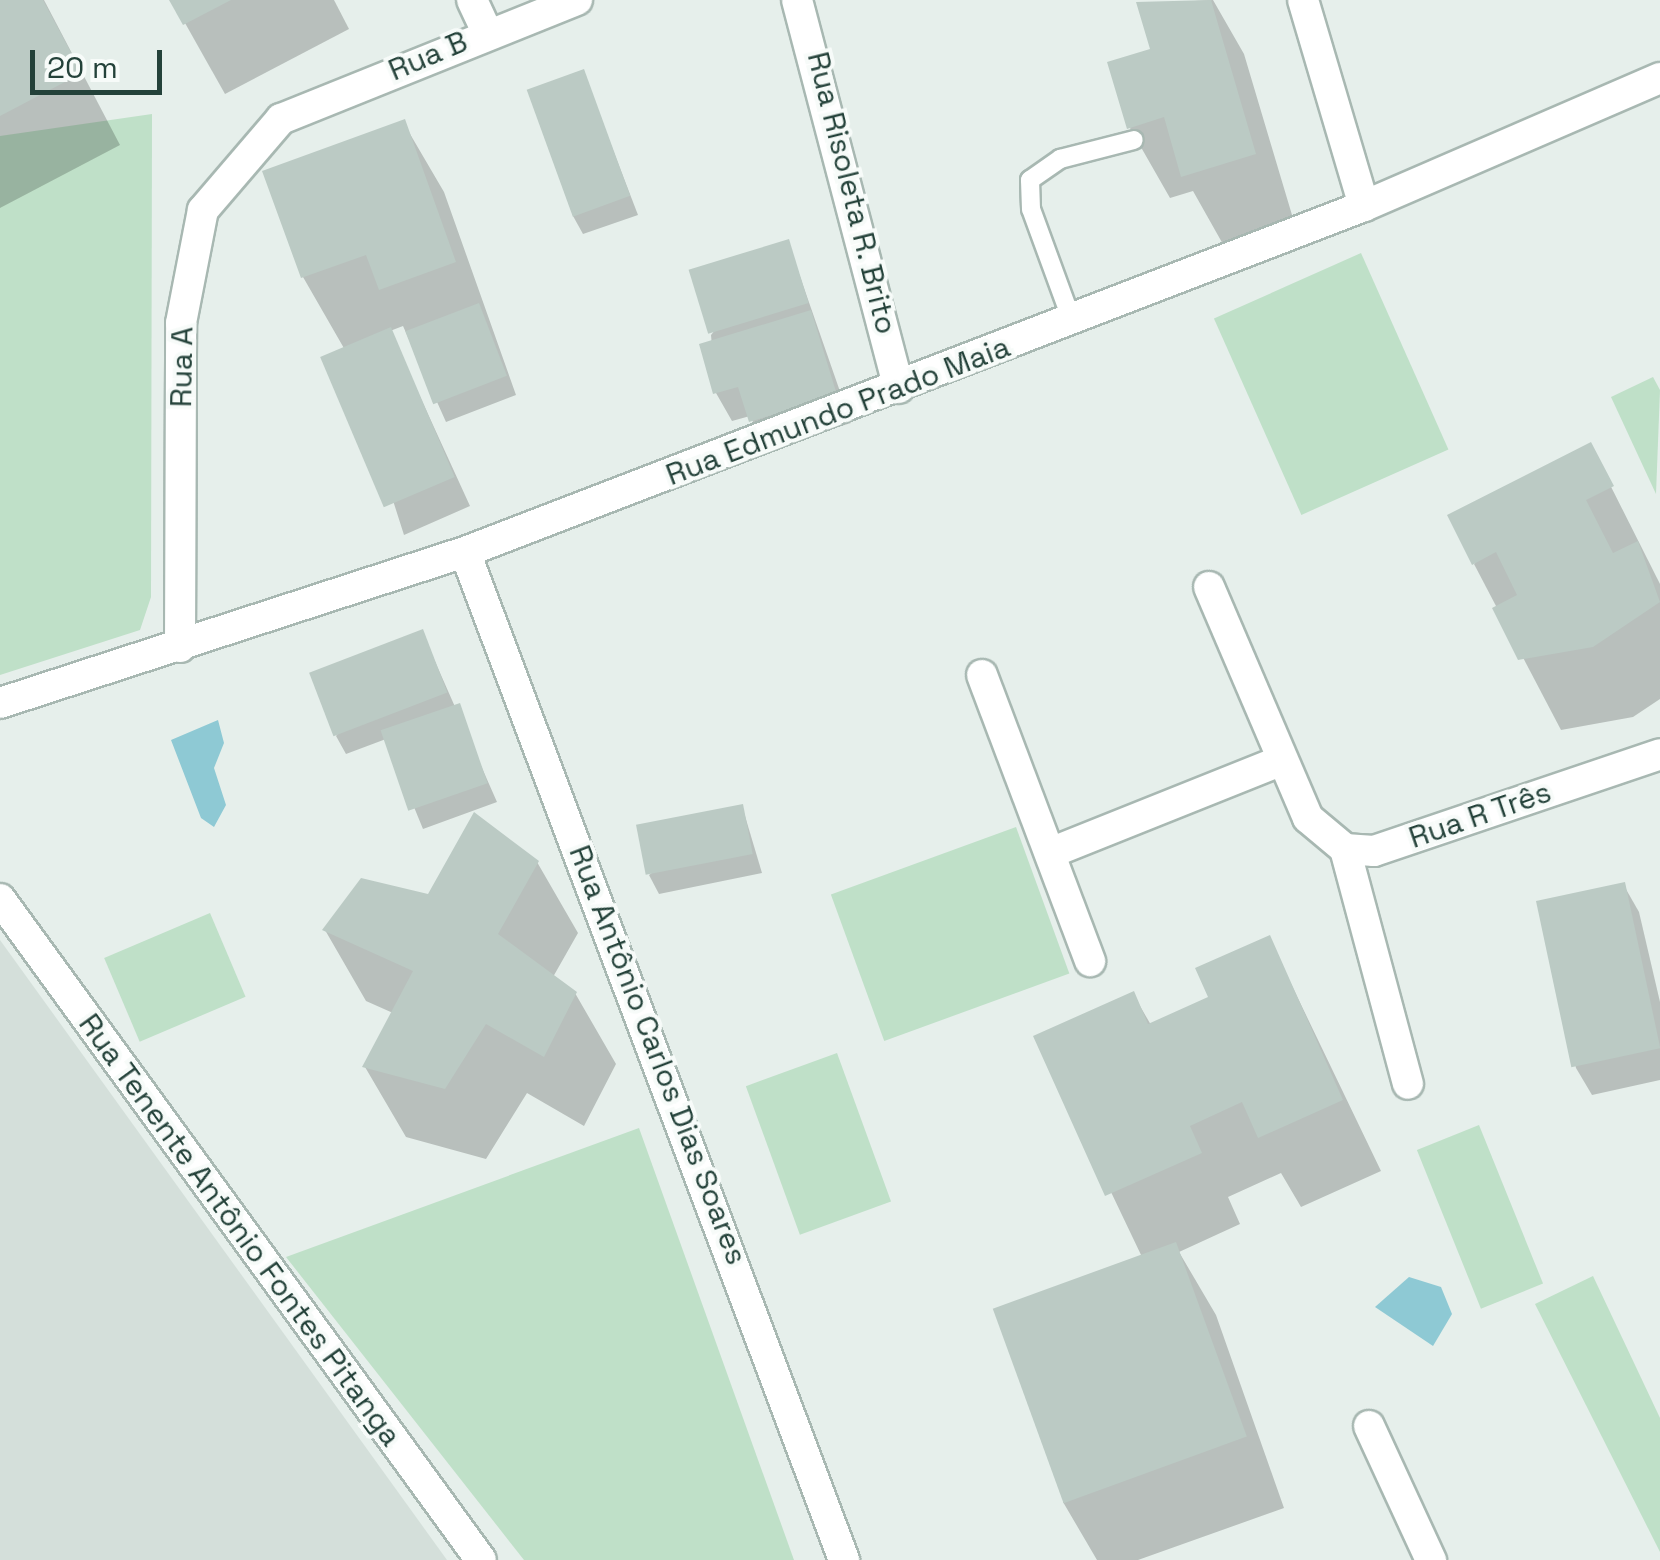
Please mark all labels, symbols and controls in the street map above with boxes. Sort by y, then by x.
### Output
street label: Rua B [383,23,473,89]
scale bar [35,30,168,92]
text: 20 m [47,48,118,87]
street label: Rua Risoleta R. Brito [799,48,905,338]
street label: Rua A [163,326,201,408]
street label: Rua Edmundo Prado Maia [661,329,1015,493]
street label: Rua R Três [1404,774,1556,856]
street label: Rua Antônio Carlos Dias Soares [561,840,755,1270]
street label: Rua Tenente Antônio Fontes Pitanga [71,1006,409,1454]

